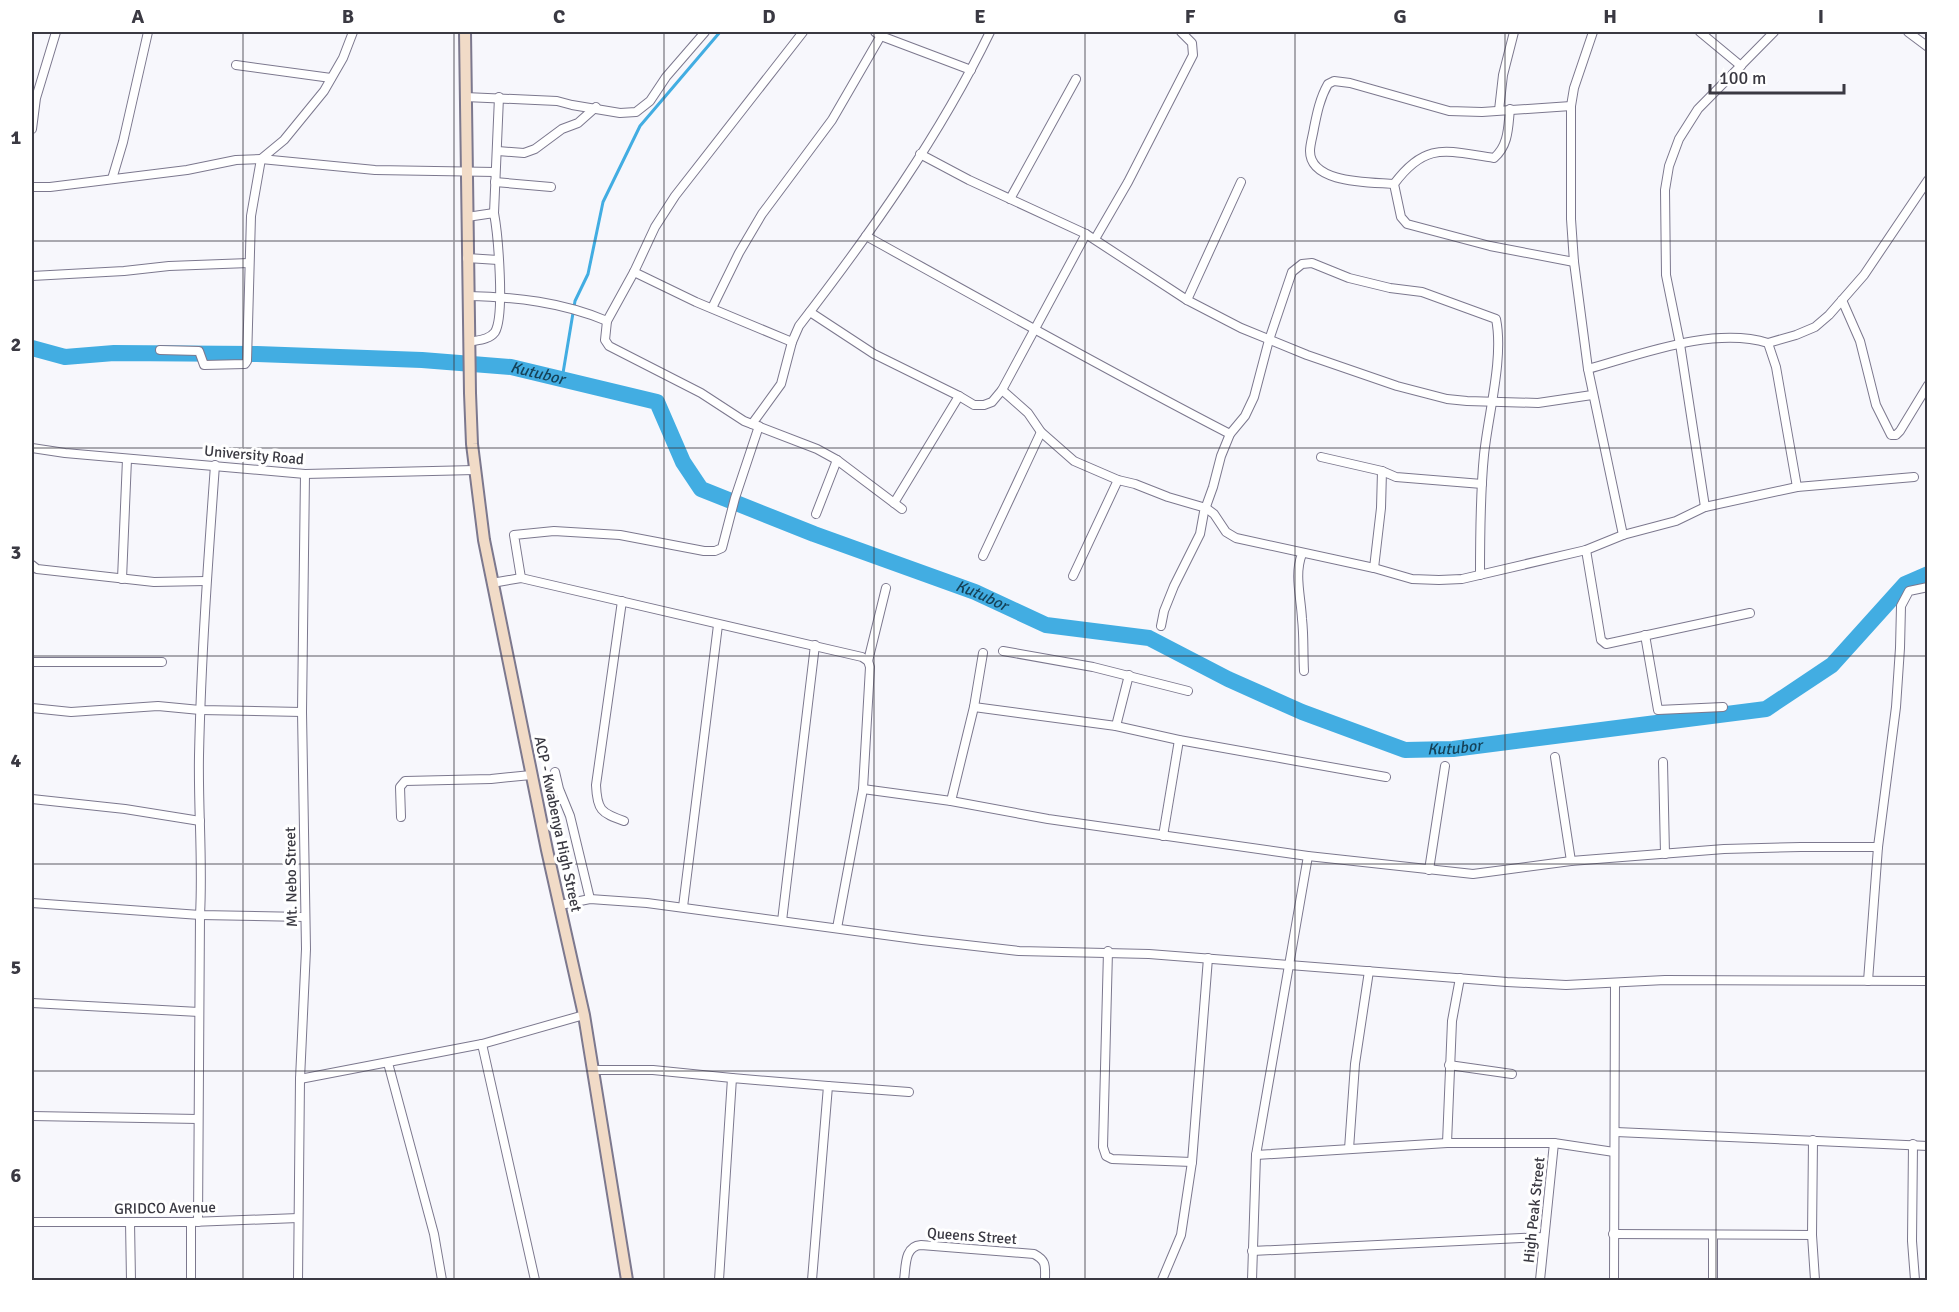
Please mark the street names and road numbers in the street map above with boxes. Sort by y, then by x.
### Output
street label: University Road [203,442,305,468]
street label: ACP - Kwabenya High Street [531,735,585,913]
street label: Mt. Nebo Street [281,827,301,927]
street label: High Peak Street [1519,1156,1549,1264]
street label: GRIDCO Avenue [114,1198,216,1218]
street label: Queens Street [926,1224,1018,1248]

